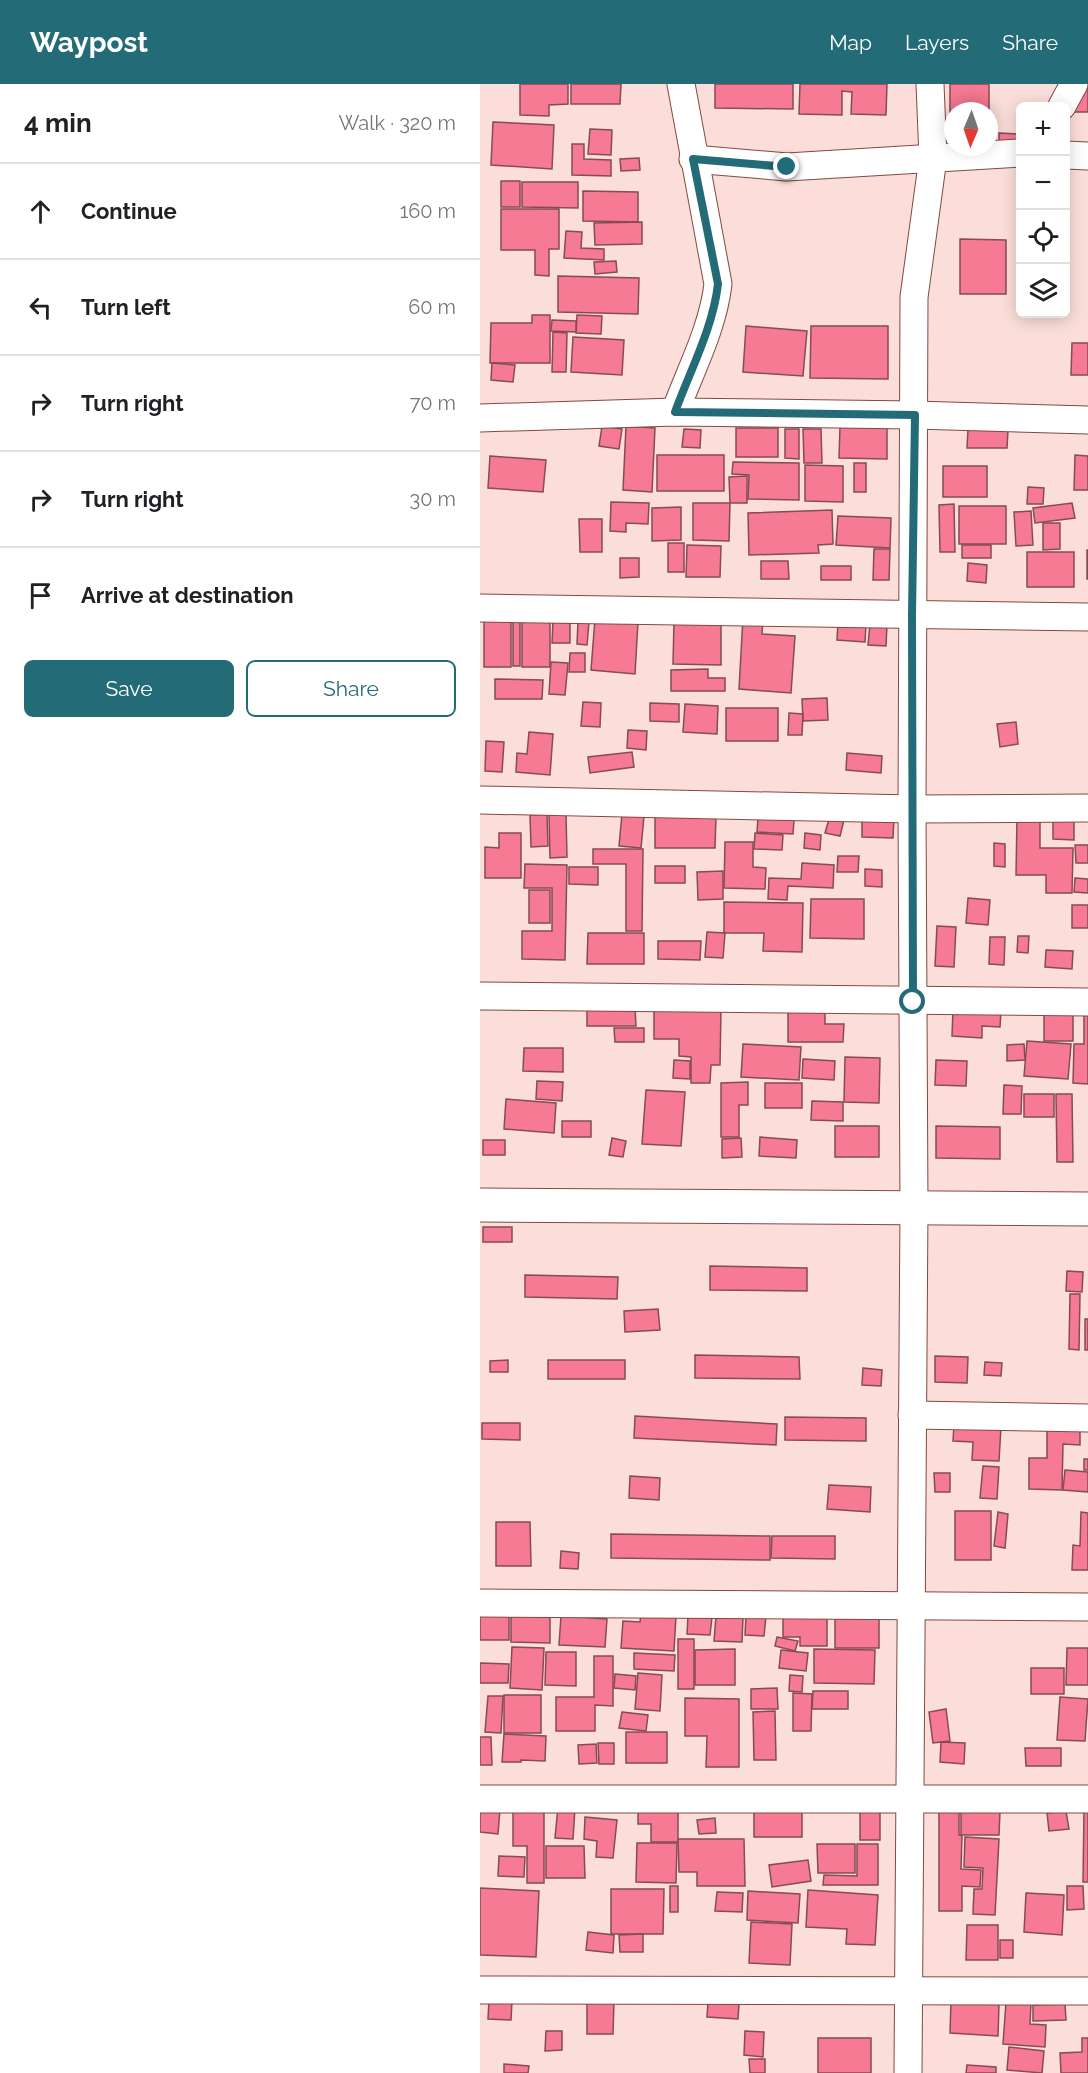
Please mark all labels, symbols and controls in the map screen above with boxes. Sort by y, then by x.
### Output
text: Waypost [30,26,148,59]
text: Map [829,30,872,55]
text: Layers [905,30,969,55]
text: Share [1002,30,1058,55]
north arrow [944,102,998,156]
map controls [1016,102,1070,318]
button: + [1016,102,1070,156]
text: 4 min [24,108,92,138]
text: Walk · 320 m [338,111,456,135]
route end [773,153,799,179]
button: − [1016,156,1070,210]
icon: ahead [24,195,57,228]
text: Continue [81,198,177,224]
text: 160 m [400,199,456,223]
button: locate [1016,210,1070,264]
button: layers [1016,264,1070,318]
icon: left [24,291,57,324]
text: Turn left [81,294,171,320]
text: 60 m [408,295,456,319]
icon: right [24,387,57,420]
text: Turn right [81,390,184,416]
text: 70 m [410,391,456,415]
icon: right [24,483,57,516]
text: Turn right [81,486,184,512]
text: 30 m [410,487,456,511]
icon: arrive [24,579,57,612]
text: Arrive at destination [81,582,294,608]
button: Save [24,660,234,717]
button: Share [246,660,456,717]
route start [899,988,925,1014]

